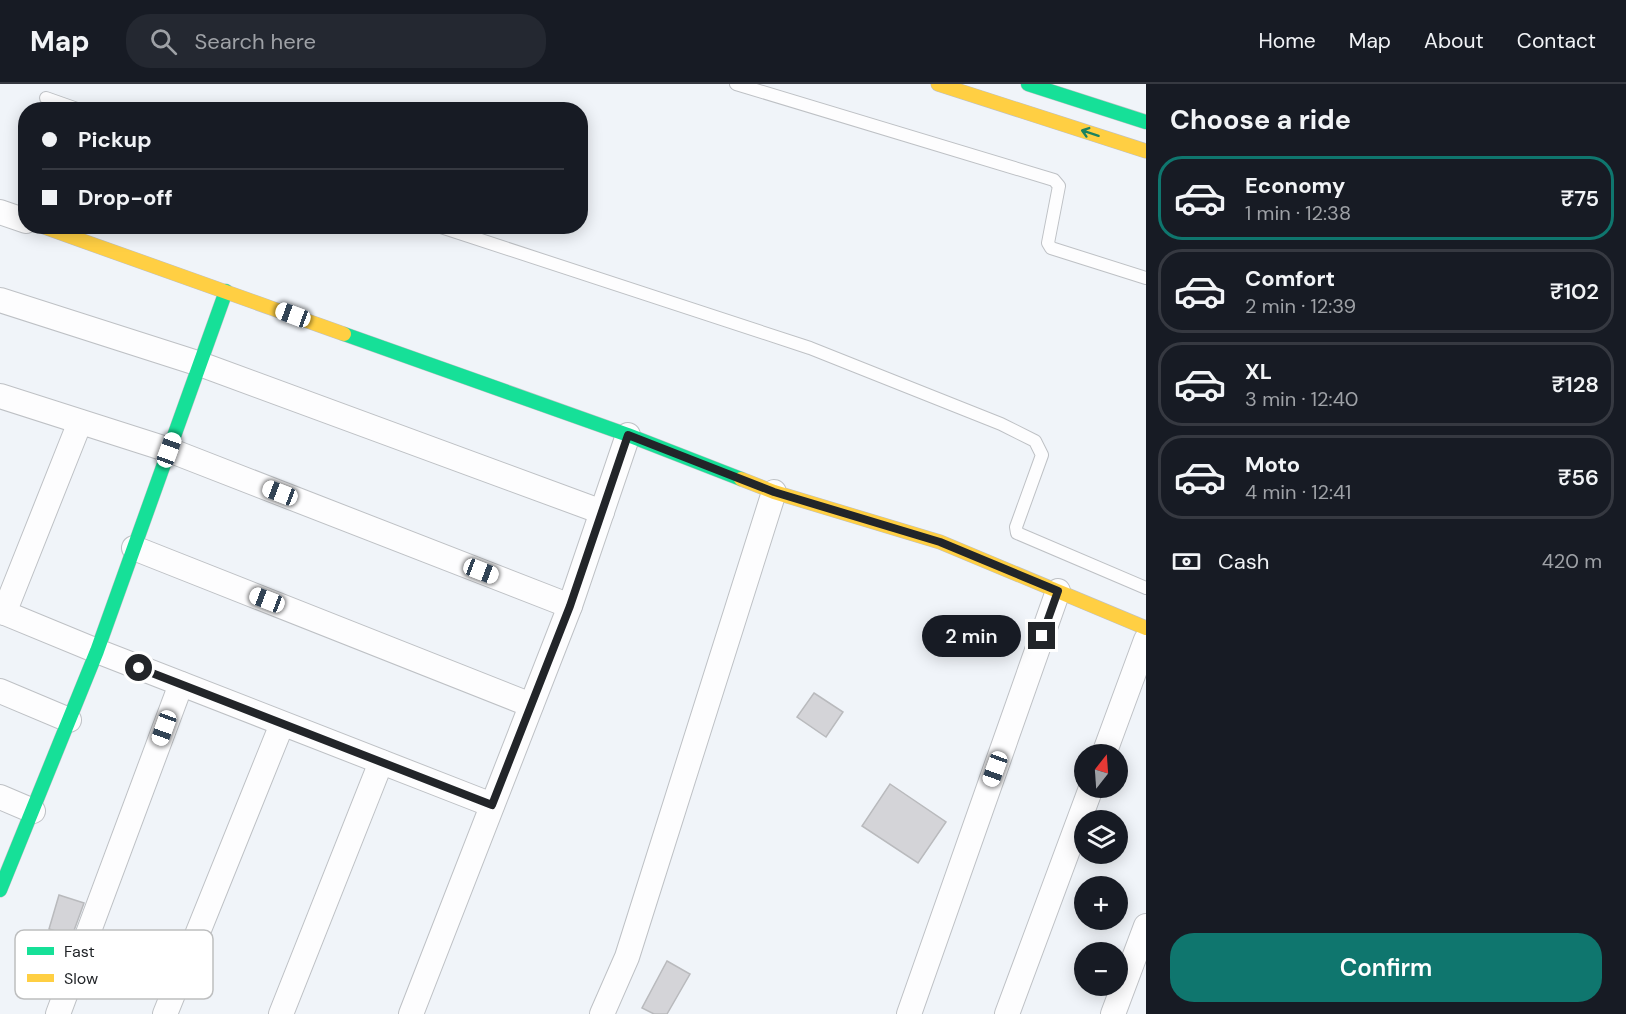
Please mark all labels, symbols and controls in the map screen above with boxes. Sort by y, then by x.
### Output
search box [126,14,546,68]
text: Map [30,23,90,60]
icon: search [147,25,180,58]
text: Search here [195,27,316,56]
text: Home [1258,27,1316,55]
text: Map [1349,27,1391,55]
text: About [1424,27,1484,55]
text: Contact [1517,27,1596,55]
text: Choose a ride [1170,102,1351,137]
text: Pickup [78,125,152,154]
one-way arrow [1081,127,1100,138]
icon: car [1173,171,1227,225]
text: Economy [1245,171,1345,200]
text: Drop-off [78,183,173,212]
text: ₹75 [1560,184,1599,213]
text: 1 min · 12:38 [1245,200,1351,226]
icon: car [1173,264,1227,318]
text: Comfort [1245,264,1335,293]
text: ₹102 [1550,277,1599,306]
text: 2 min · 12:39 [1245,293,1356,319]
car [273,300,313,330]
icon: car [1173,357,1227,411]
text: XL [1245,357,1272,386]
text: ₹128 [1551,370,1599,399]
text: 3 min · 12:40 [1245,386,1358,412]
car [154,430,184,470]
icon: car [1173,450,1227,504]
text: Moto [1245,450,1300,479]
text: ₹56 [1558,463,1599,492]
car [260,478,300,508]
text: 4 min · 12:41 [1245,479,1351,505]
icon: cash [1170,545,1203,578]
text: Cash [1218,547,1269,576]
text: 420 m [1542,548,1602,574]
car [461,556,501,586]
car [247,585,287,615]
callout: 2 min [922,615,1021,657]
route end [1028,622,1055,649]
text: 2 min [945,623,998,649]
route start [125,654,152,681]
car [149,708,179,748]
north arrow [1074,744,1128,798]
map controls [1074,744,1128,996]
car [980,749,1010,789]
button: layers [1074,810,1128,864]
button: + [1074,876,1128,930]
legend [15,930,213,999]
button: Confirm [1170,933,1602,1002]
text: Fast [64,941,95,962]
button: − [1074,942,1128,996]
text: Slow [64,968,98,989]

